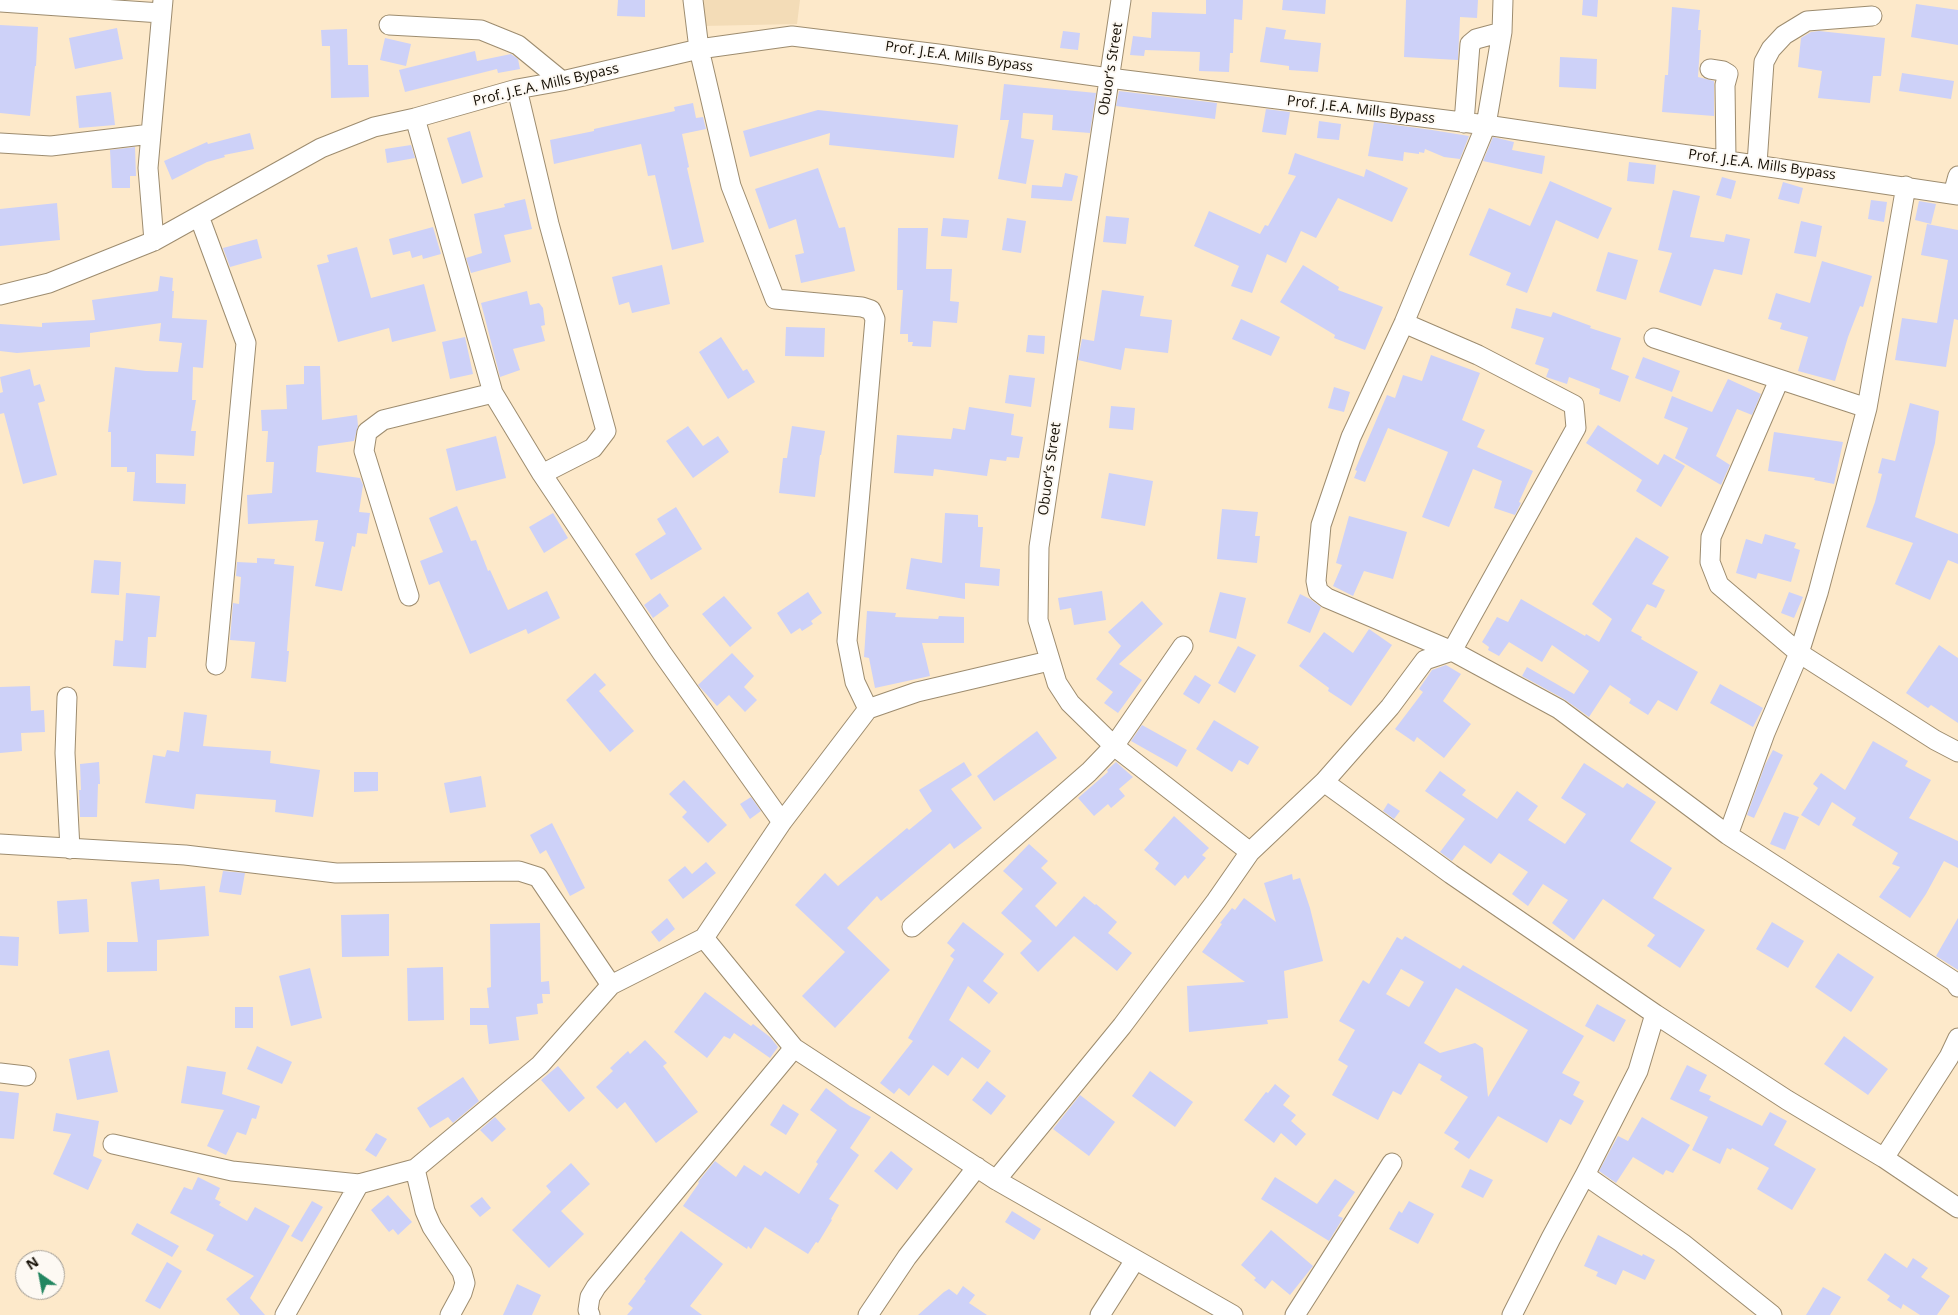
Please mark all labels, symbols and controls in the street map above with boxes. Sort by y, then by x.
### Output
street label: Obuor’s Street [1095,21,1127,117]
street label: Prof. J.E.A. Mills Bypass [884,38,1034,76]
street label: Prof. J.E.A. Mills Bypass [472,60,620,110]
street label: Prof. J.E.A. Mills Bypass [1286,93,1436,127]
street label: Prof. J.E.A. Mills Bypass [1687,146,1837,184]
street label: Obuor’s Street [1035,421,1065,517]
north arrow [15,1250,65,1300]
text: N [22,1252,42,1274]

